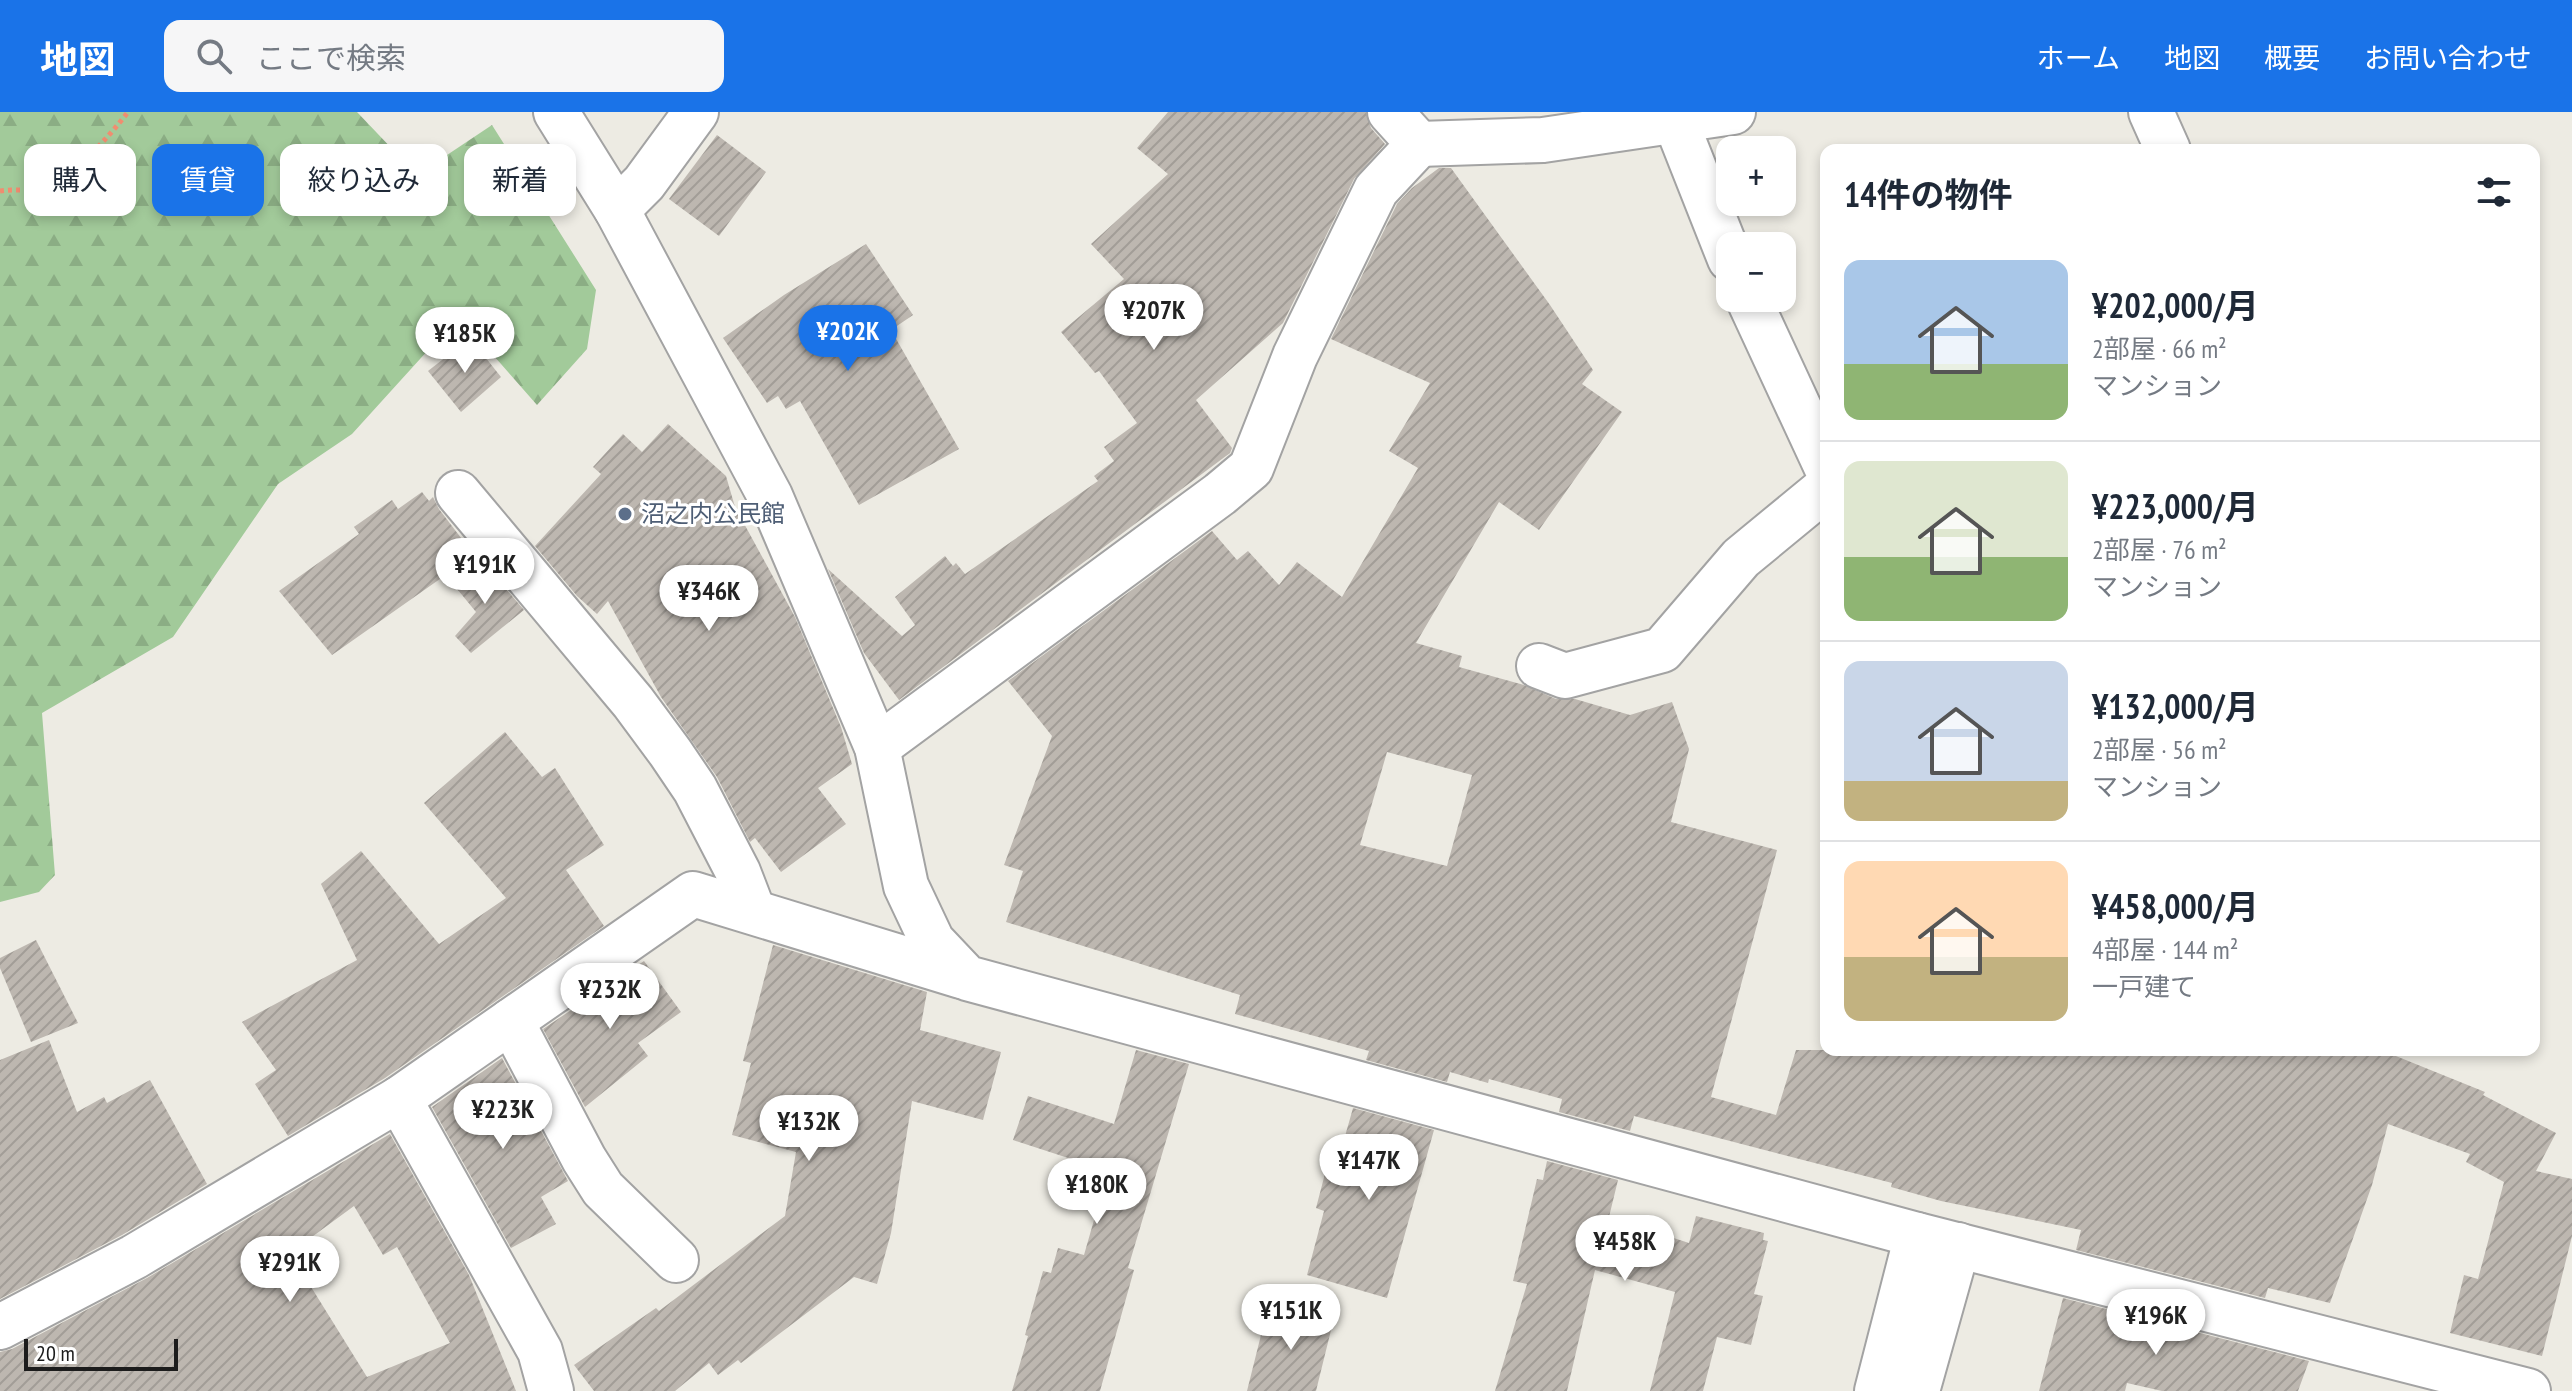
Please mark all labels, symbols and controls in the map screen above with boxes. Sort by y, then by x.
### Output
search box [164,20,724,92]
text: 地図 [40,34,116,83]
icon: search [192,34,236,78]
text: ここで検索 [256,38,406,77]
text: ホーム [2037,39,2120,76]
text: 地図 [2164,39,2220,76]
text: 概要 [2264,39,2320,76]
text: お問い合わせ [2364,39,2532,76]
map controls [1716,136,1796,312]
button: + [1716,136,1796,216]
chip: 購入 [24,144,136,216]
chip: 賃貸 [152,144,264,216]
chip: 絞り込み [280,144,448,216]
chip: 新着 [464,144,576,216]
icon: filters [2472,170,2516,214]
text: 14件の物件 [1844,172,2013,216]
button: − [1716,232,1796,312]
text: ¥202,000/月 [2092,283,2259,327]
pin: ¥207K [1098,284,1210,352]
icon: home [1908,292,2004,388]
text: ¥207K [1122,293,1186,326]
pin: ¥202K [792,305,904,373]
pin: ¥185K [409,307,521,375]
text: ¥202K [816,314,880,347]
text: ¥185K [433,316,497,349]
text: 2部屋 · 66 m² [2092,332,2227,365]
text: マンション [2092,369,2222,402]
text: ¥223,000/月 [2092,484,2259,528]
icon: home [1908,493,2004,589]
place label: 沼之内公民館 [641,498,785,529]
marker: 沼之内公民館 [616,505,634,523]
text: 2部屋 · 76 m² [2092,533,2227,566]
pin: ¥191K [429,538,541,606]
text: ¥191K [453,547,517,580]
pin: ¥346K [653,565,765,633]
text: マンション [2092,570,2222,603]
text: ¥346K [677,574,741,607]
text: ¥132,000/月 [2092,684,2259,728]
icon: home [1908,693,2004,789]
text: 2部屋 · 56 m² [2092,733,2227,766]
text: マンション [2092,770,2222,803]
text: ¥458,000/月 [2092,884,2259,928]
icon: home [1908,893,2004,989]
text: 4部屋 · 144 m² [2092,933,2238,966]
pin: ¥232K [554,963,666,1031]
text: 一戸建て [2092,970,2196,1003]
text: ¥232K [578,972,642,1005]
pin: ¥223K [447,1083,559,1151]
text: ¥223K [471,1092,535,1125]
pin: ¥132K [753,1095,865,1163]
text: ¥132K [777,1104,841,1137]
pin: ¥147K [1313,1134,1425,1202]
text: ¥147K [1337,1143,1401,1176]
pin: ¥180K [1041,1158,1153,1226]
text: ¥180K [1065,1167,1129,1200]
pin: ¥458K [1569,1215,1681,1283]
text: ¥458K [1593,1224,1657,1257]
pin: ¥291K [234,1236,346,1304]
text: ¥291K [258,1245,322,1278]
pin: ¥151K [1235,1284,1347,1352]
pin: ¥196K [2100,1289,2212,1357]
text: ¥151K [1259,1293,1323,1326]
text: ¥196K [2124,1298,2188,1331]
scale bar [24,1335,178,1371]
text: 20 m [36,1339,75,1367]

